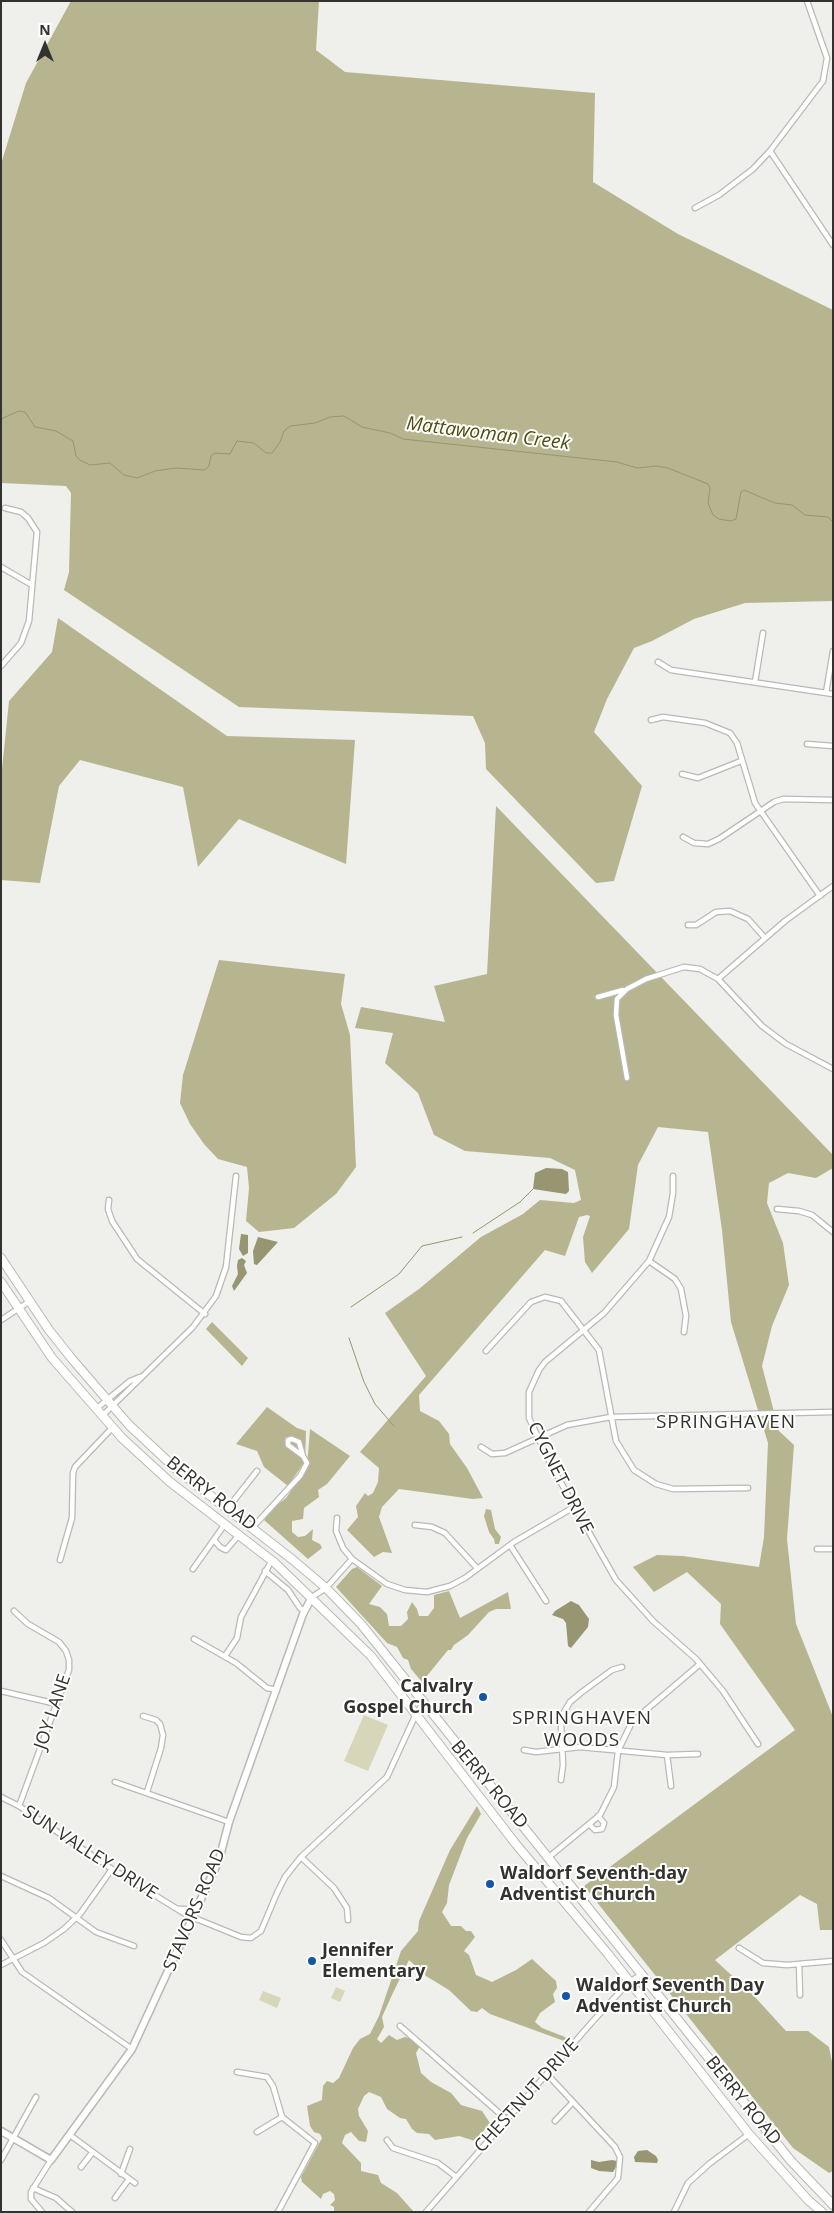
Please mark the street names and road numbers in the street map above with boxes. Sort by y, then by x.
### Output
street label: CYGNET DRIVE [523,1418,597,1538]
street label: BERRY ROAD [162,1452,260,1536]
street label: JOY LANE [30,1672,76,1752]
street label: BERRY ROAD [446,1737,532,1833]
street label: SUN VALLEY DRIVE [18,1801,162,1905]
street label: STAVORS ROAD [159,1845,231,1975]
street label: CHESTNUT DRIVE [470,2035,584,2157]
street label: BERRY ROAD [701,2052,785,2150]

